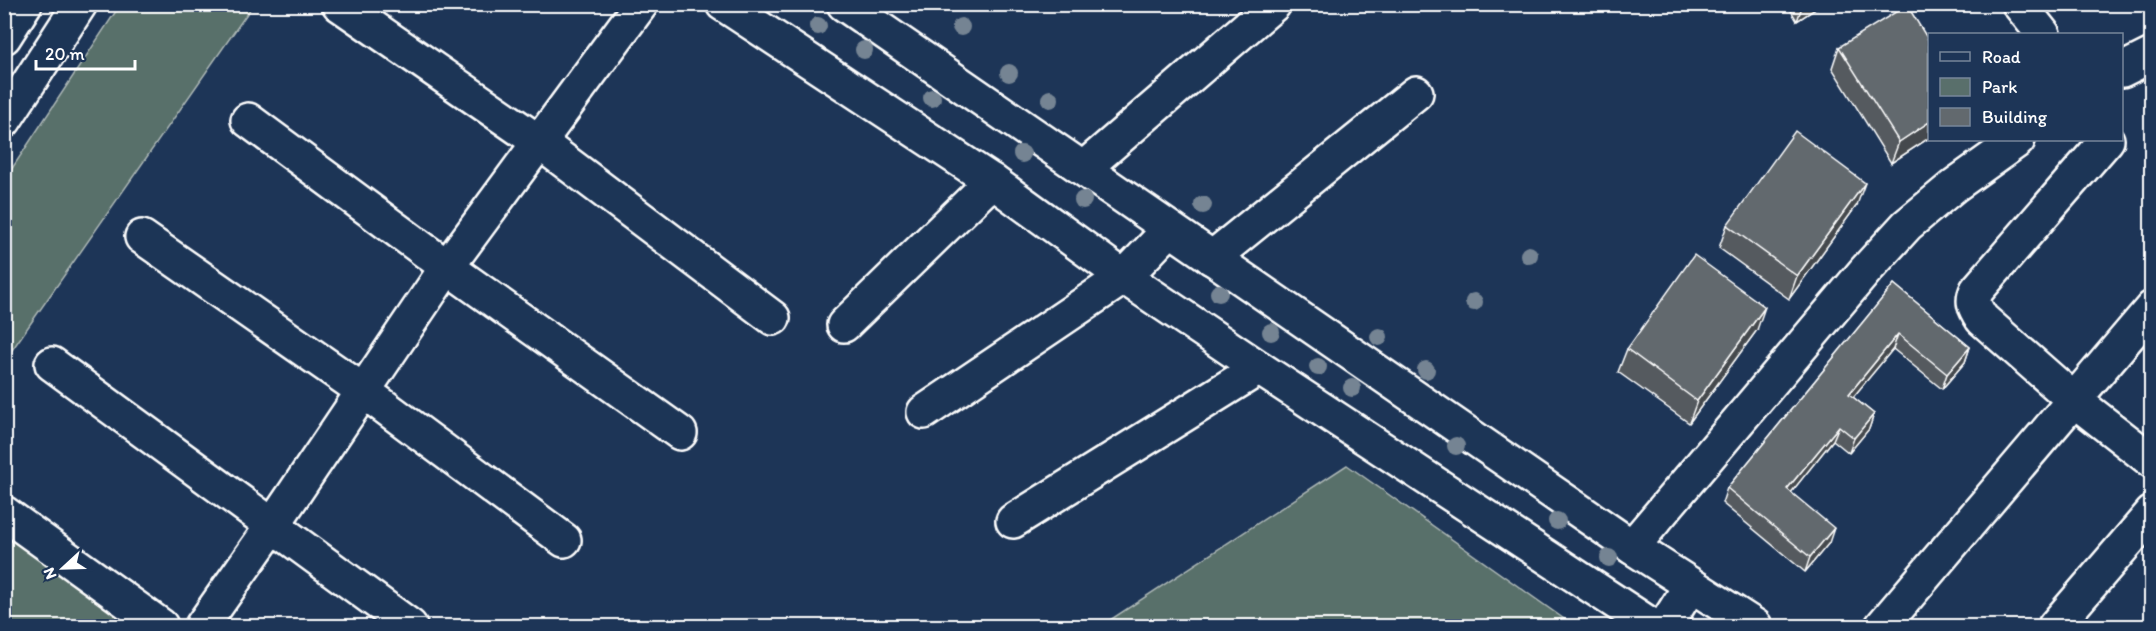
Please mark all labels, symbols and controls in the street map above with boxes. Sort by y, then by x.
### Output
scale bar [36,33,135,71]
legend [1928,33,2123,141]
text: 20 m [45,43,85,65]
text: Road [1982,46,2021,68]
text: Park [1982,76,2017,98]
text: Building [1982,106,2048,128]
north arrow [33,538,93,598]
text: N [39,565,60,582]

